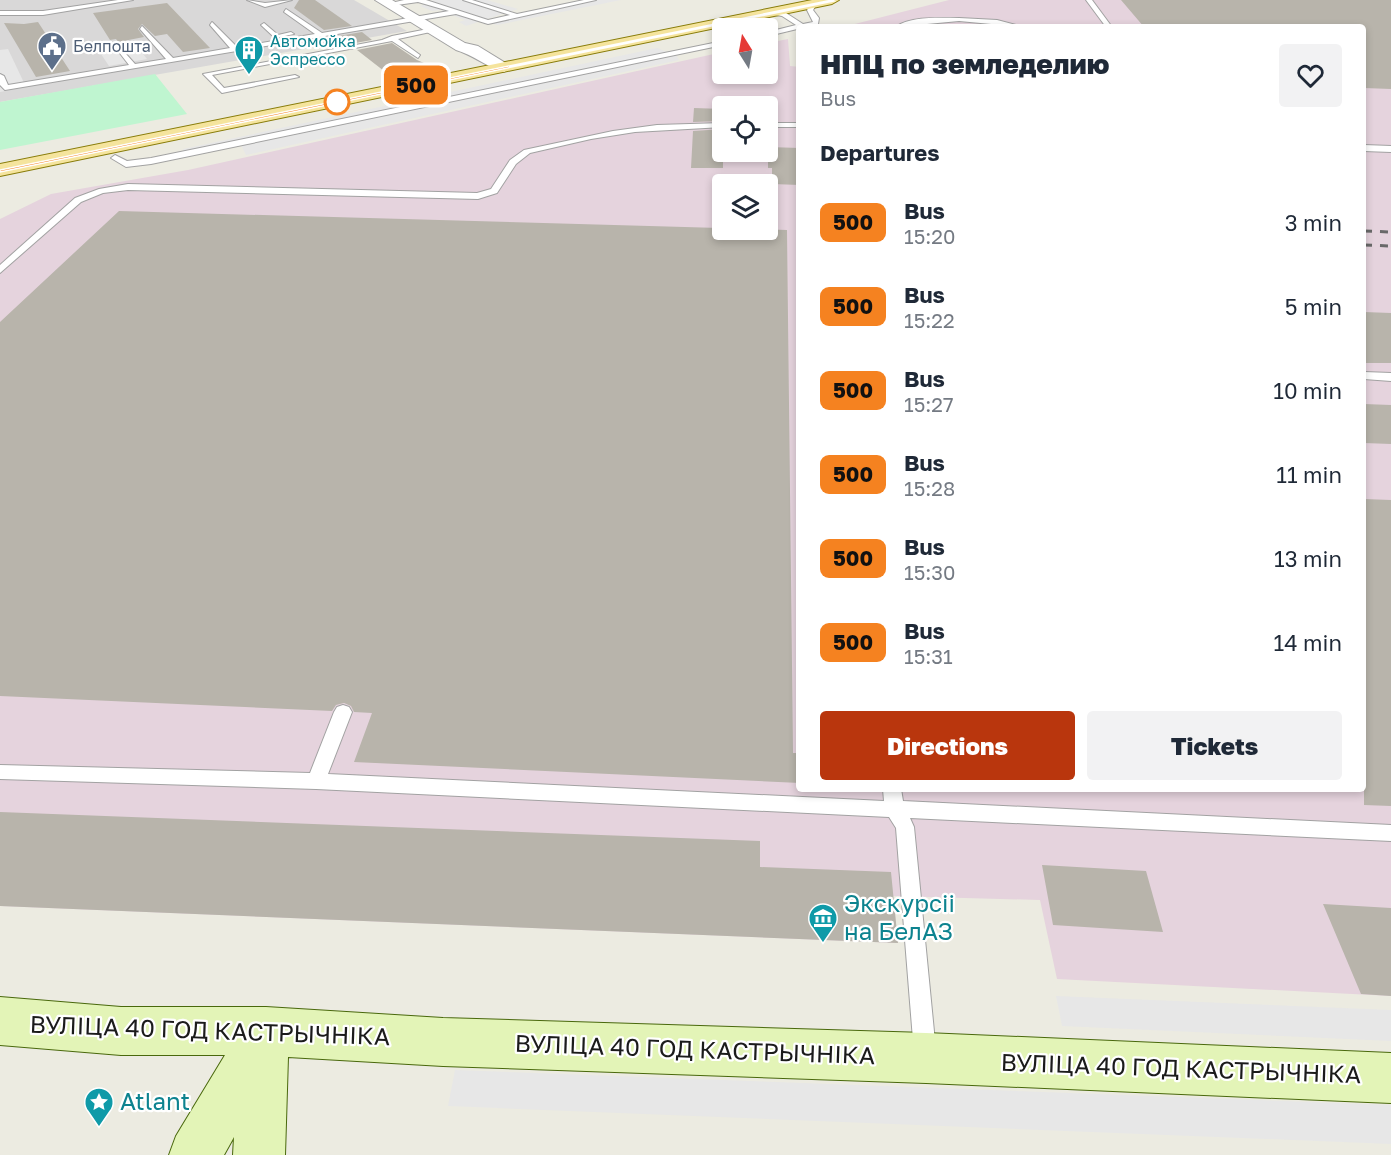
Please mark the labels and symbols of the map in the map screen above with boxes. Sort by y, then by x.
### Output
north arrow [712,18,778,84]
public building icon: Белпошта [36,30,68,72]
place label: Автомойка Эспрессо [270,31,356,69]
building icon: Автомойка Эспрессо [233,34,265,76]
place label: Белпошта [73,36,151,56]
line badge: 500 [382,66,450,104]
unlabelled marker [324,89,350,115]
place label: Экскурсіі на БелАЗ [844,888,955,945]
museum icon: Экскурсіі на БелАЗ [807,902,839,944]
street label: ВУЛІЦА 40 ГОД КАСТРЫЧНІКА [29,1009,391,1050]
street label: ВУЛІЦА 40 ГОД КАСТРЫЧНІКА [514,1028,876,1069]
street label: ВУЛІЦА 40 ГОД КАСТРЫЧНІКА [1000,1047,1362,1088]
place icon: Atlant [83,1086,115,1128]
place label: Atlant [120,1086,190,1115]

